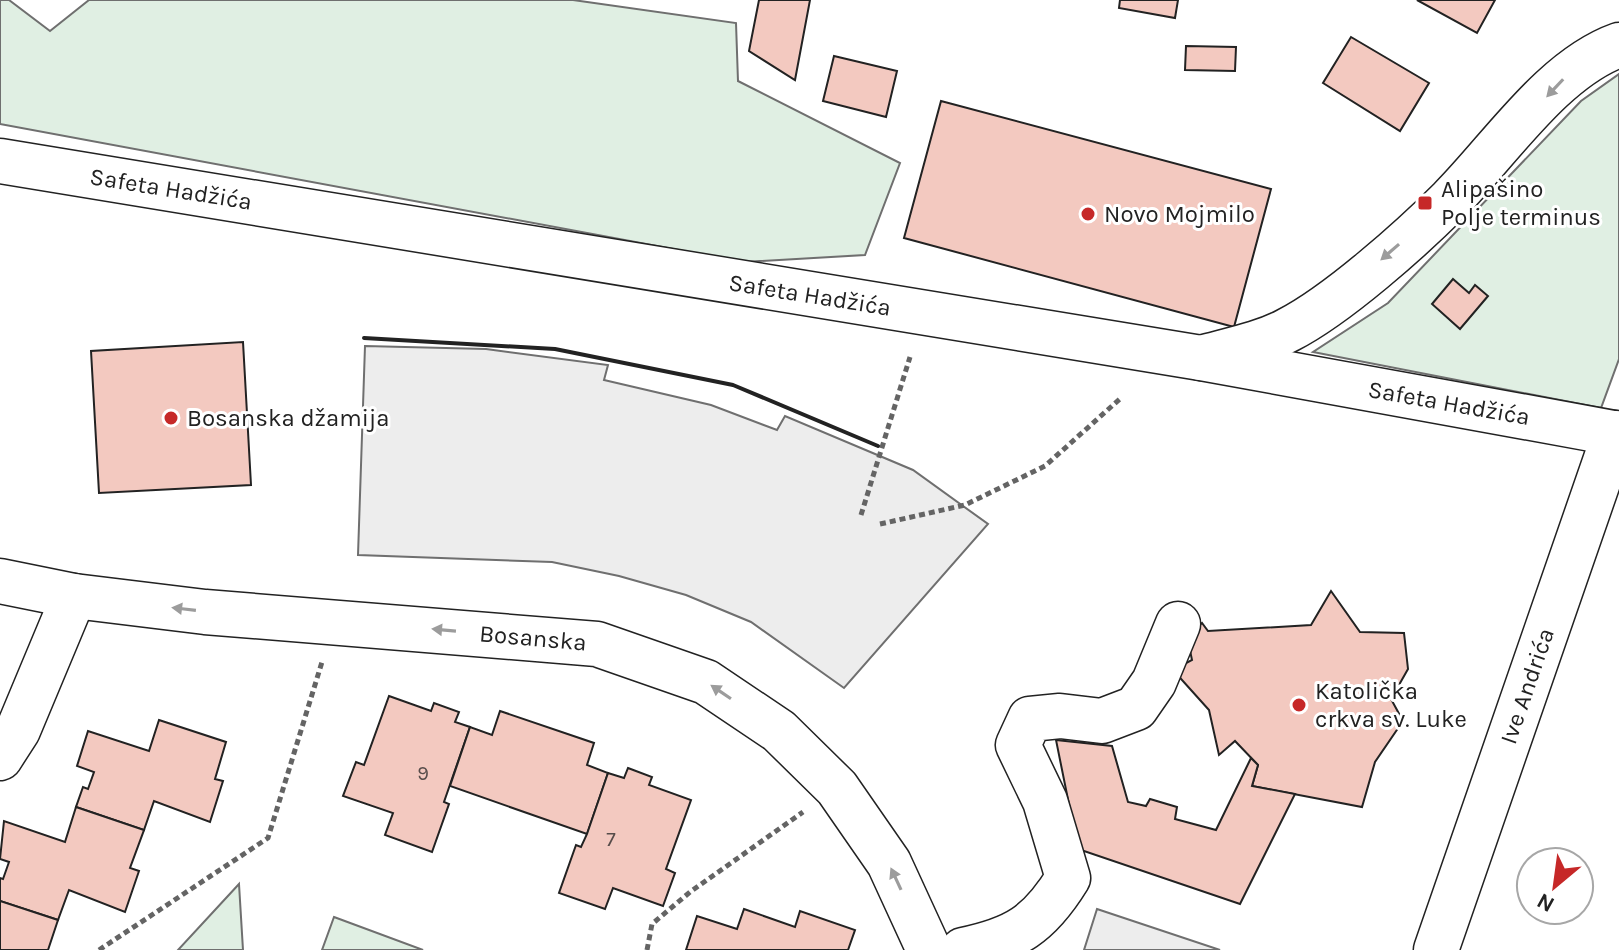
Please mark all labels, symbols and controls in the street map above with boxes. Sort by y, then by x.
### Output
one-way arrow [1546,78,1564,97]
street label: Safeta Hadžića [88,162,254,216]
place label: Alipašino Polje terminus [1441,175,1601,231]
marker: Alipašino Polje terminus [1416,194,1434,212]
place label: Novo Mojmilo [1104,200,1255,228]
marker: Novo Mojmilo [1079,205,1097,223]
one-way arrow [1380,243,1399,261]
street label: Safeta Hadžića [727,268,893,322]
street label: Safeta Hadžića [1366,375,1532,431]
place label: Bosanska džamija [187,404,390,432]
marker: Bosanska džamija [162,409,180,427]
one-way arrow [171,603,196,616]
street label: Bosanska [478,619,588,657]
one-way arrow [431,623,456,636]
street label: Ive Andrića [1494,624,1560,748]
place label: Katolička crkva sv. Luke [1315,677,1467,733]
one-way arrow [711,685,732,700]
marker: Katolička crkva sv. Luke [1290,696,1308,714]
house number: 9 [417,762,429,785]
house number: 7 [606,828,616,851]
north arrow [1515,846,1595,926]
one-way arrow [890,868,903,891]
text: N [1533,887,1559,918]

